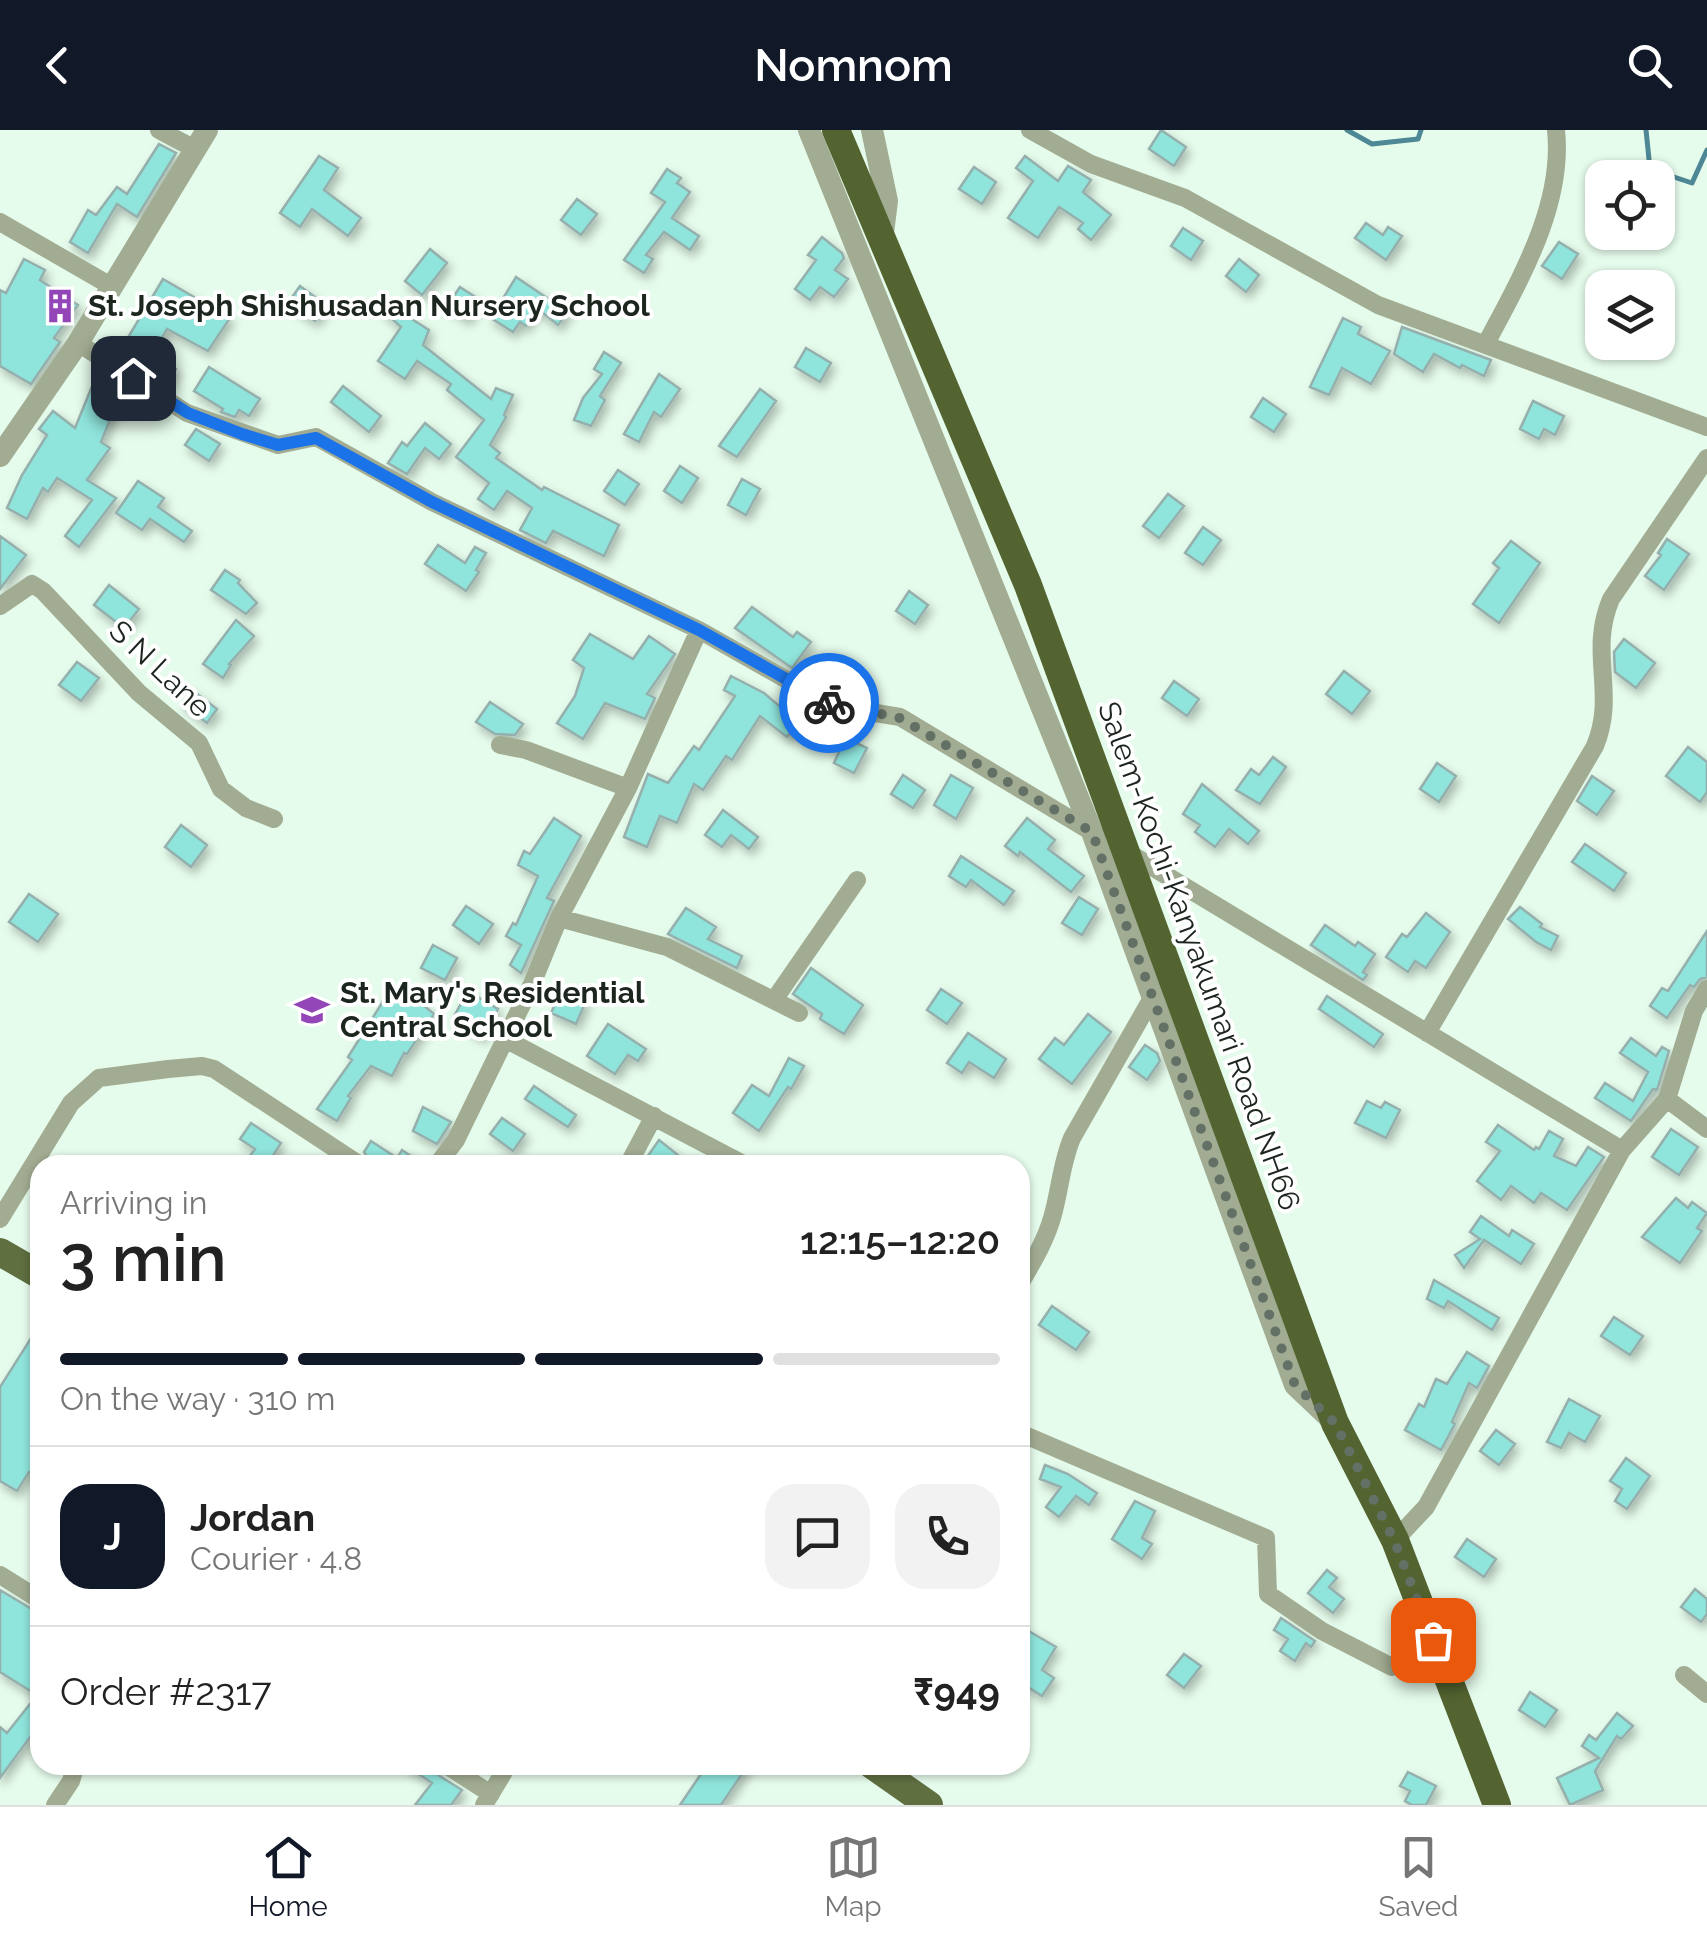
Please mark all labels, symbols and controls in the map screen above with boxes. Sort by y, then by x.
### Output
icon: back [30,38,85,93]
icon: search [1622,38,1677,93]
text: Nomnom [754,39,953,92]
map controls [1585,160,1675,360]
button: locate [1585,160,1675,250]
button: layers [1585,270,1675,360]
building icon: St. Joseph Shishusadan Nursery School [41,287,79,325]
place label: St. Joseph Shishusadan Nursery School [88,288,650,323]
pin [91,336,176,421]
icon: home [106,351,161,406]
street label: S N Lane [102,613,218,724]
courier [779,653,879,753]
icon: bike [802,676,857,731]
street label: Salem-Kochi-Kanyakumari Road NH66 [1091,697,1308,1215]
place label: St. Mary's Residential Central School [340,975,645,1044]
school or university icon: St. Mary's Residential Central School [293,991,331,1029]
text: Arriving in [60,1184,207,1221]
text: 12:15–12:20 [800,1218,1000,1263]
text: 3 min [60,1220,227,1296]
text: On the way · 310 m [60,1380,336,1417]
button: chat [765,1484,870,1589]
button: phone [895,1484,1000,1589]
text: Jordan [190,1495,315,1540]
text: J [103,1514,122,1559]
text: Courier · 4.8 [190,1540,362,1577]
pin [1391,1598,1476,1683]
icon: bag [1406,1613,1461,1668]
text: Order #2317 [60,1669,272,1714]
text: ₹949 [913,1669,1000,1714]
tab: Home [248,1830,328,1923]
tab: Map [825,1830,882,1923]
tab: Saved [1378,1830,1459,1923]

